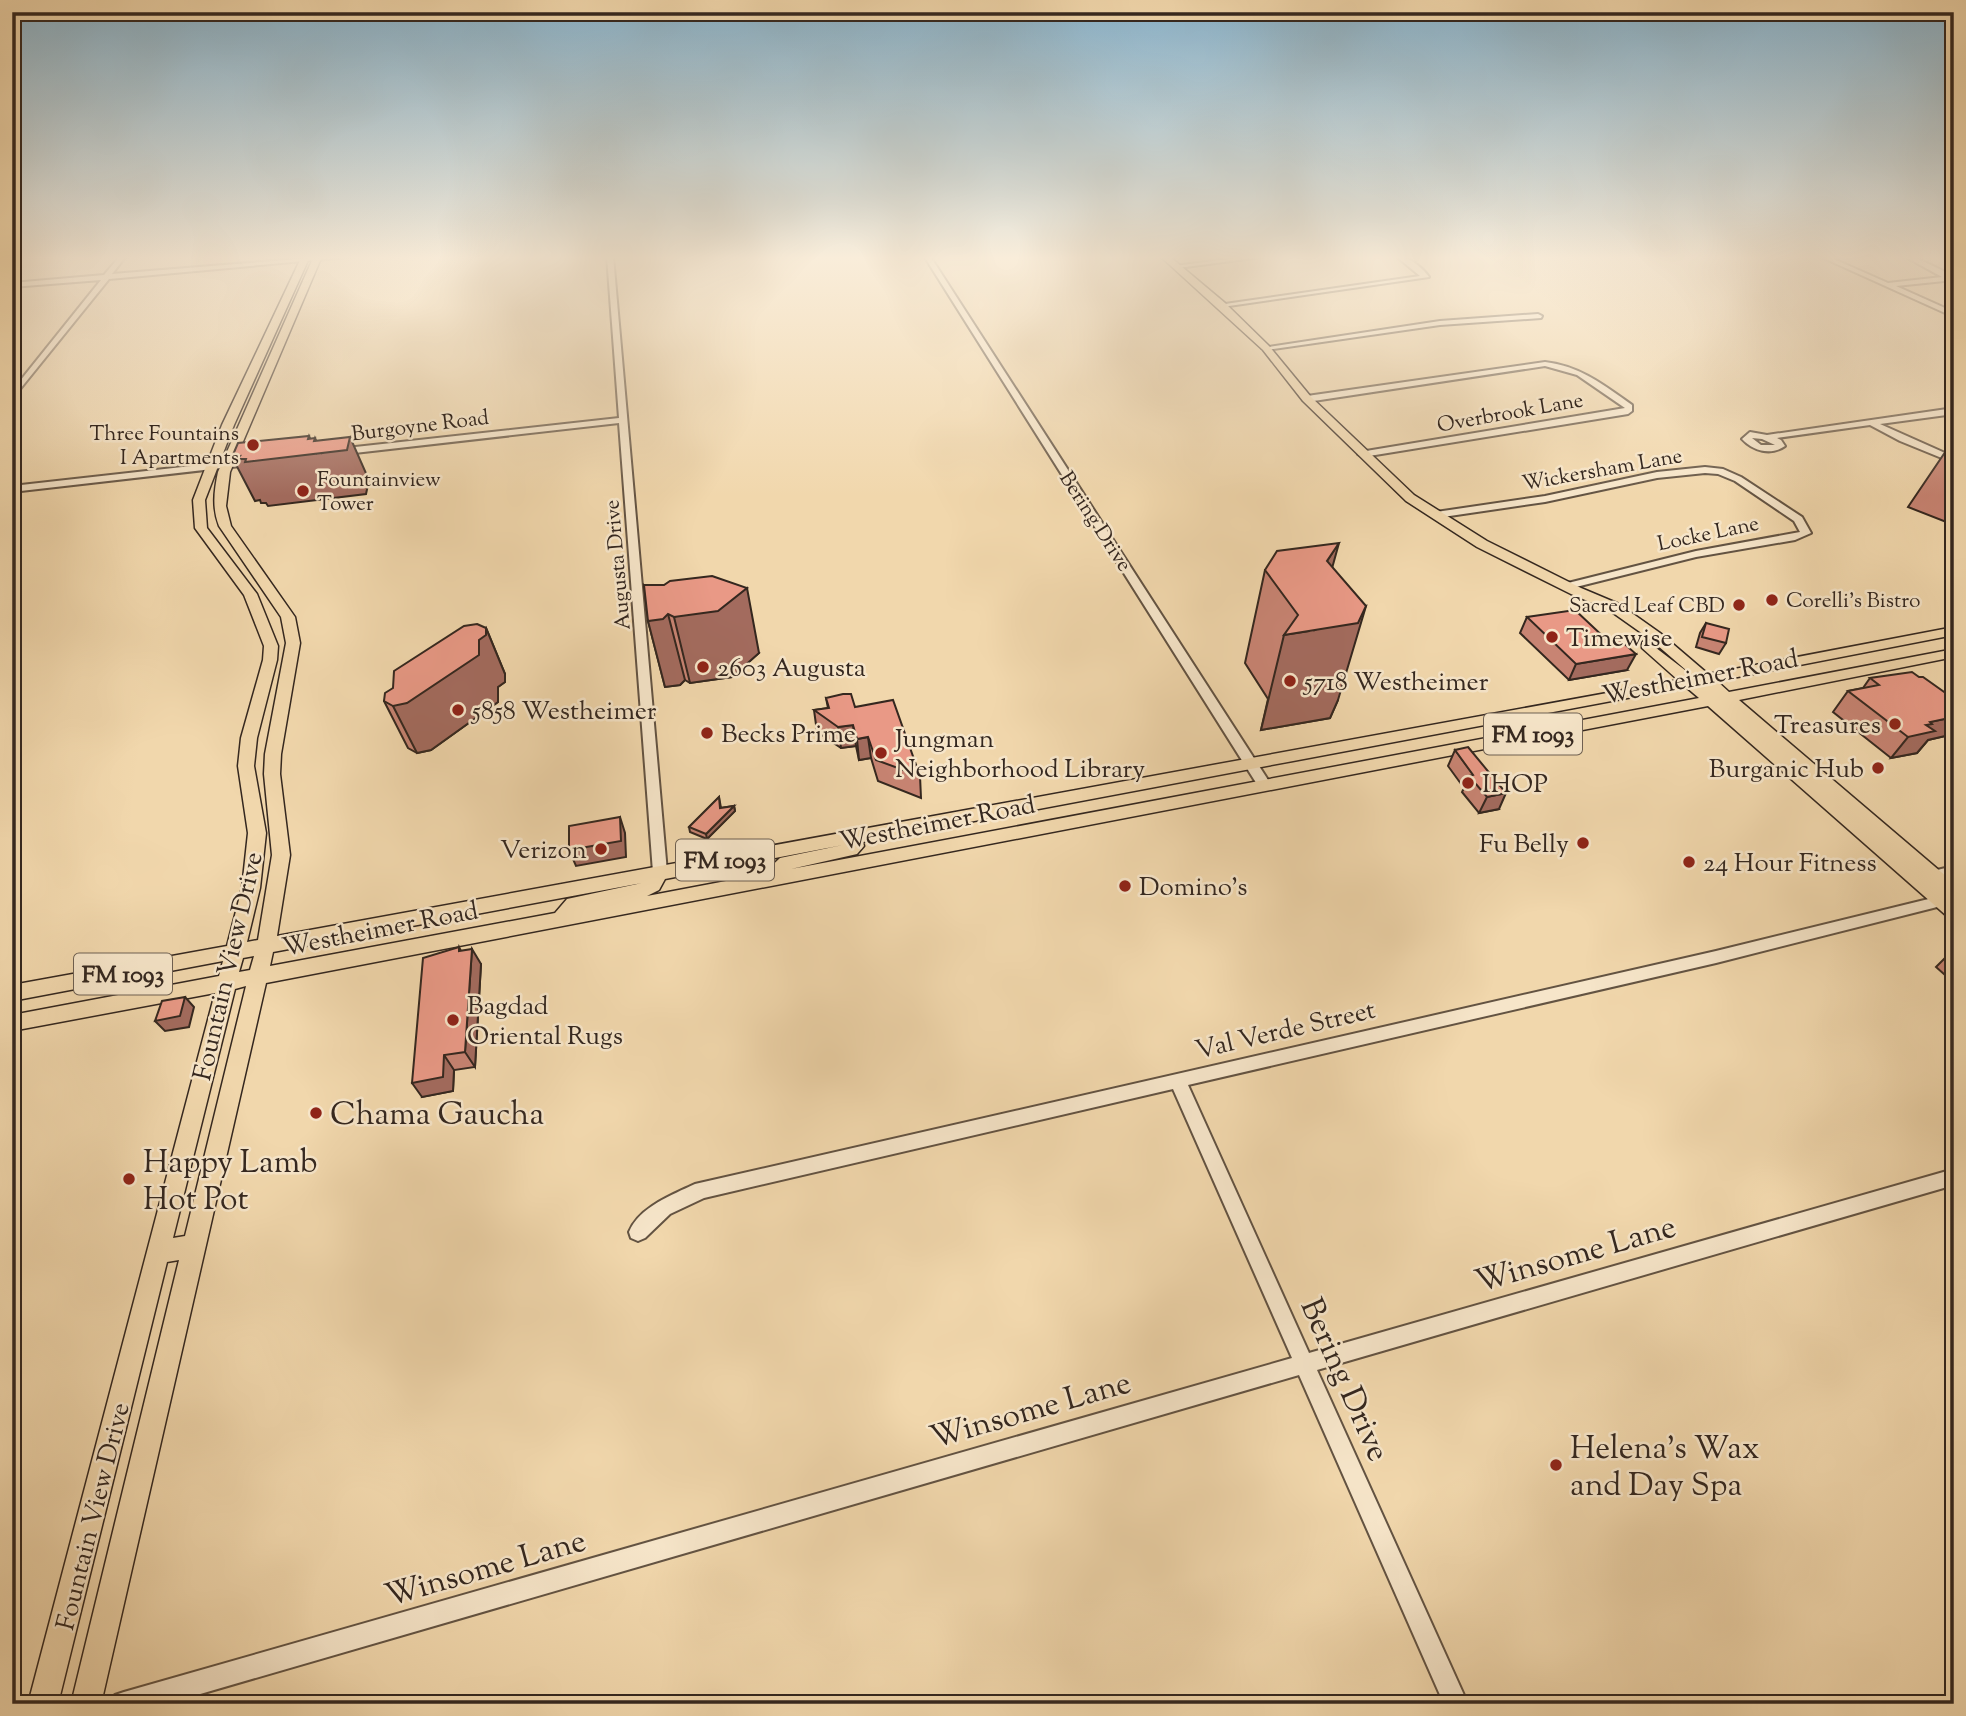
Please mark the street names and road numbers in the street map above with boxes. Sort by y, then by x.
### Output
street label: Overbrook Lane [1435,386,1586,442]
street label: Burgoyne Road [350,404,491,450]
street label: Wickersham Lane [1520,442,1685,500]
street label: Bering Drive [1051,466,1138,578]
street label: Augusta Drive [598,498,640,631]
street label: Locke Lane [1655,510,1762,560]
street label: Westheimer Road [1599,641,1802,716]
road number: FM 1093 [1484,714,1582,754]
street label: Westheimer Road [836,787,1039,862]
road number: FM 1093 [676,840,774,880]
street label: Fountain View Drive [185,849,274,1084]
street label: Westheimer Road [279,893,482,968]
road number: FM 1093 [74,954,172,994]
street label: Val Verde Street [1192,993,1379,1070]
street label: Winsome Lane [1470,1205,1682,1307]
street label: Bering Drive [1287,1291,1400,1469]
street label: Winsome Lane [925,1361,1137,1463]
street label: Fountain View Drive [48,1399,141,1634]
street label: Winsome Lane [380,1519,592,1621]

